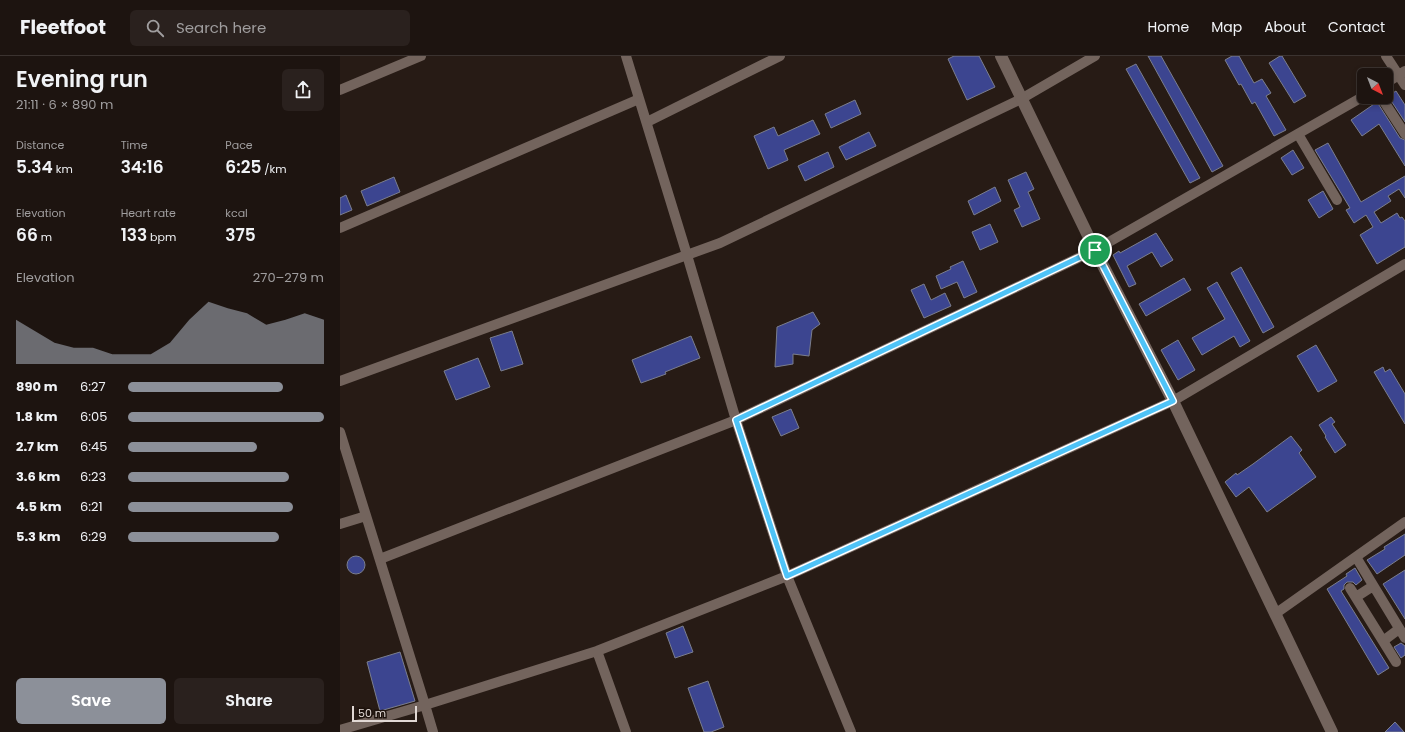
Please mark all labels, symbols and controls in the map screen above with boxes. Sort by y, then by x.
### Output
search box [130,10,410,46]
text: Fleetfoot [20,14,106,41]
icon: search [144,17,166,39]
text: Search here [176,17,266,38]
text: Home [1147,17,1189,37]
text: Map [1211,17,1242,37]
text: About [1264,17,1306,37]
text: Contact [1328,17,1385,37]
text: Evening run [16,64,148,95]
north arrow [1357,68,1393,104]
map controls [1357,68,1393,104]
button: share [282,69,324,111]
text: 21:11 · 6 × 890 m [16,95,113,114]
text: Distance [16,137,64,153]
text: Time [121,137,147,153]
text: Pace [225,137,253,153]
text: 5.34 [16,155,53,179]
text: 34:16 [121,155,164,179]
text: 6:25 [225,155,261,179]
text: km [53,161,73,177]
text: /km [261,161,287,177]
text: Elevation [16,205,66,221]
text: Heart rate [121,205,176,221]
text: kcal [225,205,248,221]
text: 66 [16,223,38,247]
text: 133 [121,223,147,247]
text: 375 [225,223,256,247]
text: m [38,229,52,245]
text: bpm [147,229,176,245]
pin [1078,233,1112,267]
icon: arrive [1084,239,1106,261]
text: Elevation [16,268,75,287]
text: 270–279 m [253,268,324,287]
text: 890 m [16,377,57,396]
text: 6:27 [80,377,106,396]
text: 1.8 km [16,407,58,426]
text: 6:05 [80,407,107,426]
text: 2.7 km [16,437,59,456]
text: 6:45 [80,437,107,456]
text: 3.6 km [16,467,60,486]
text: 6:23 [80,467,106,486]
text: 4.5 km [16,497,61,516]
text: 6:21 [80,497,103,516]
text: 5.3 km [16,527,61,546]
text: 6:29 [80,527,107,546]
button: Save [16,678,166,724]
button: Share [174,678,324,724]
scale bar [352,704,417,723]
text: 50 m [358,705,386,721]

